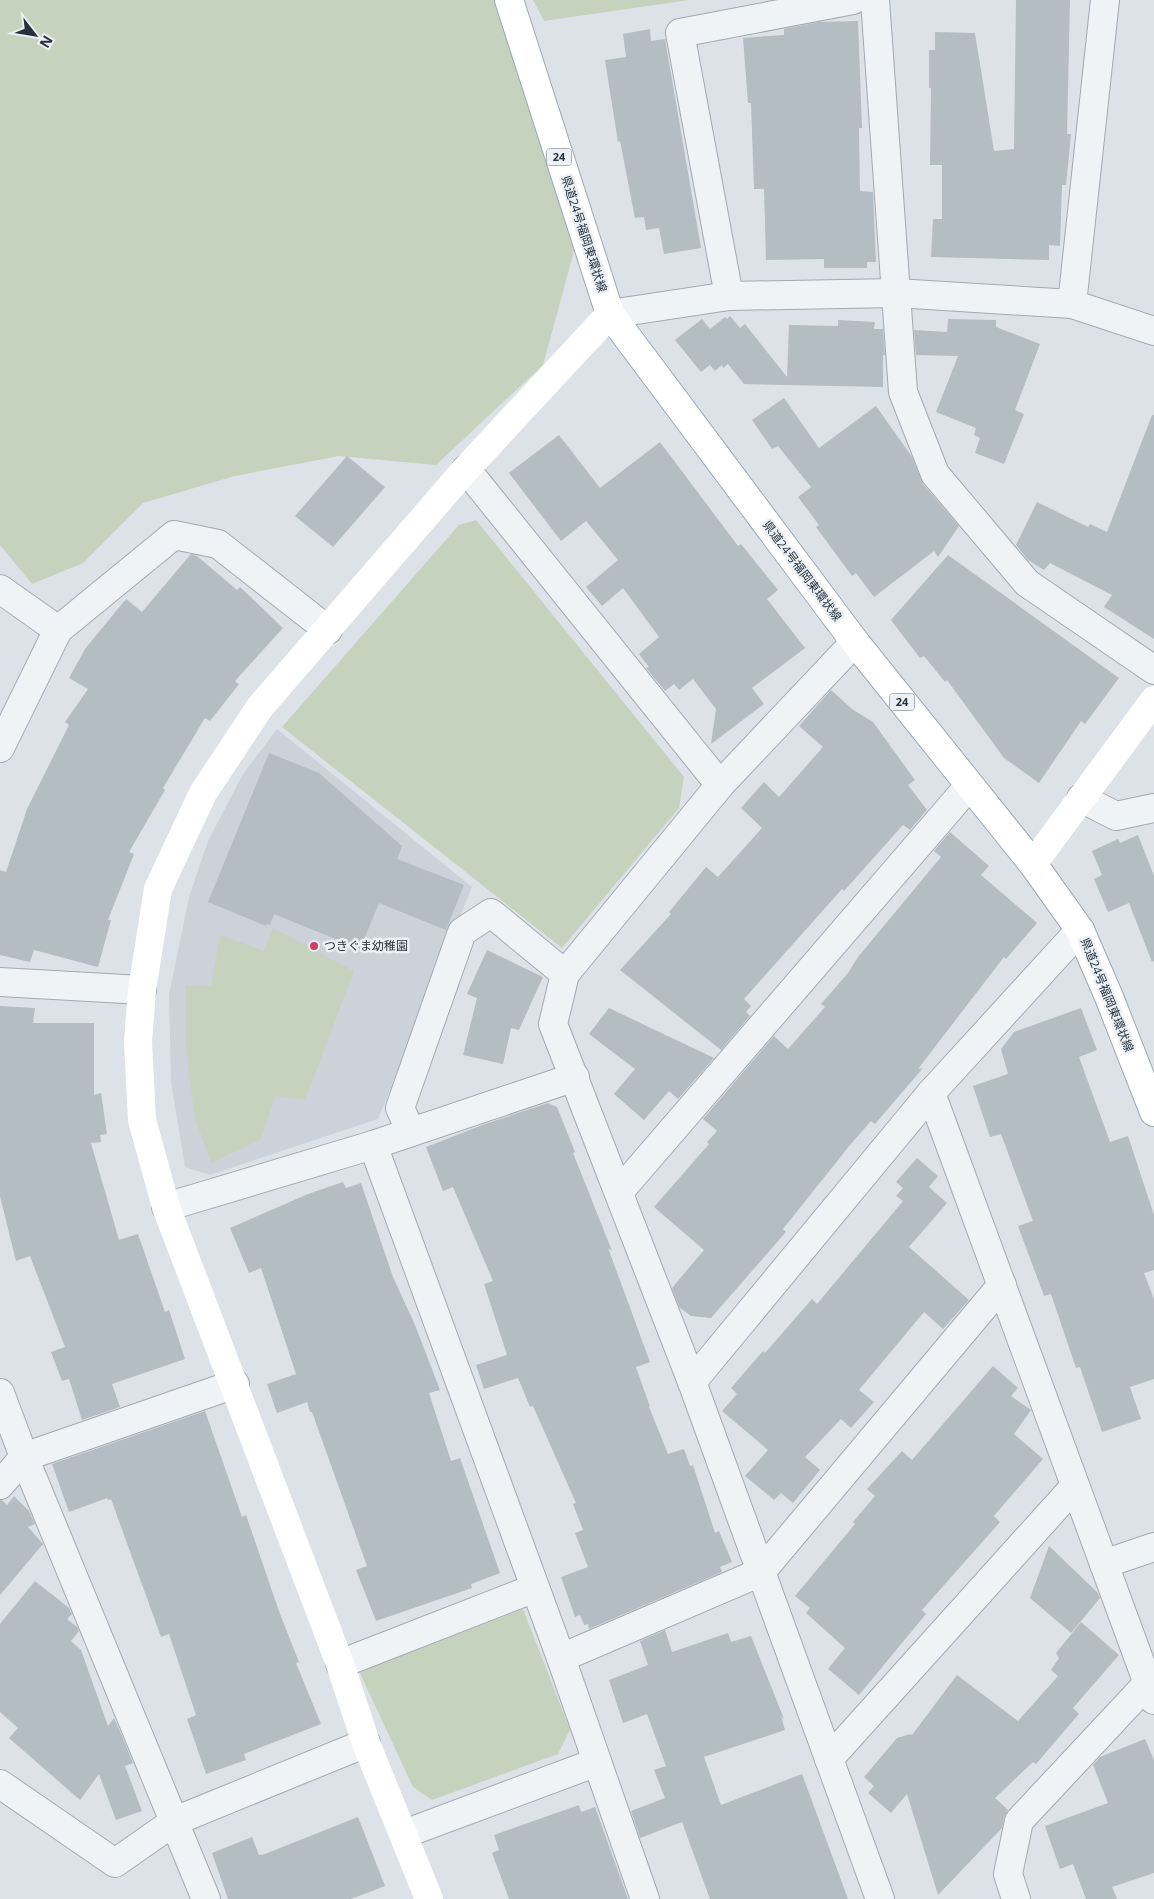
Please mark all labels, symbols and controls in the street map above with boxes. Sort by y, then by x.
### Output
north arrow [10,10,60,60]
text: N [35,32,58,52]
road number: 24 [546,148,572,166]
street label: 県道24号福岡東環状線 [558,173,611,294]
street label: 県道24号福岡東環状線 [759,517,846,624]
road number: 24 [890,694,914,710]
street label: 県道24号福岡東環状線 [1077,935,1138,1054]
place label: つきぐま幼稚園 [324,937,408,954]
marker: つきぐま幼稚園 [308,940,320,952]

